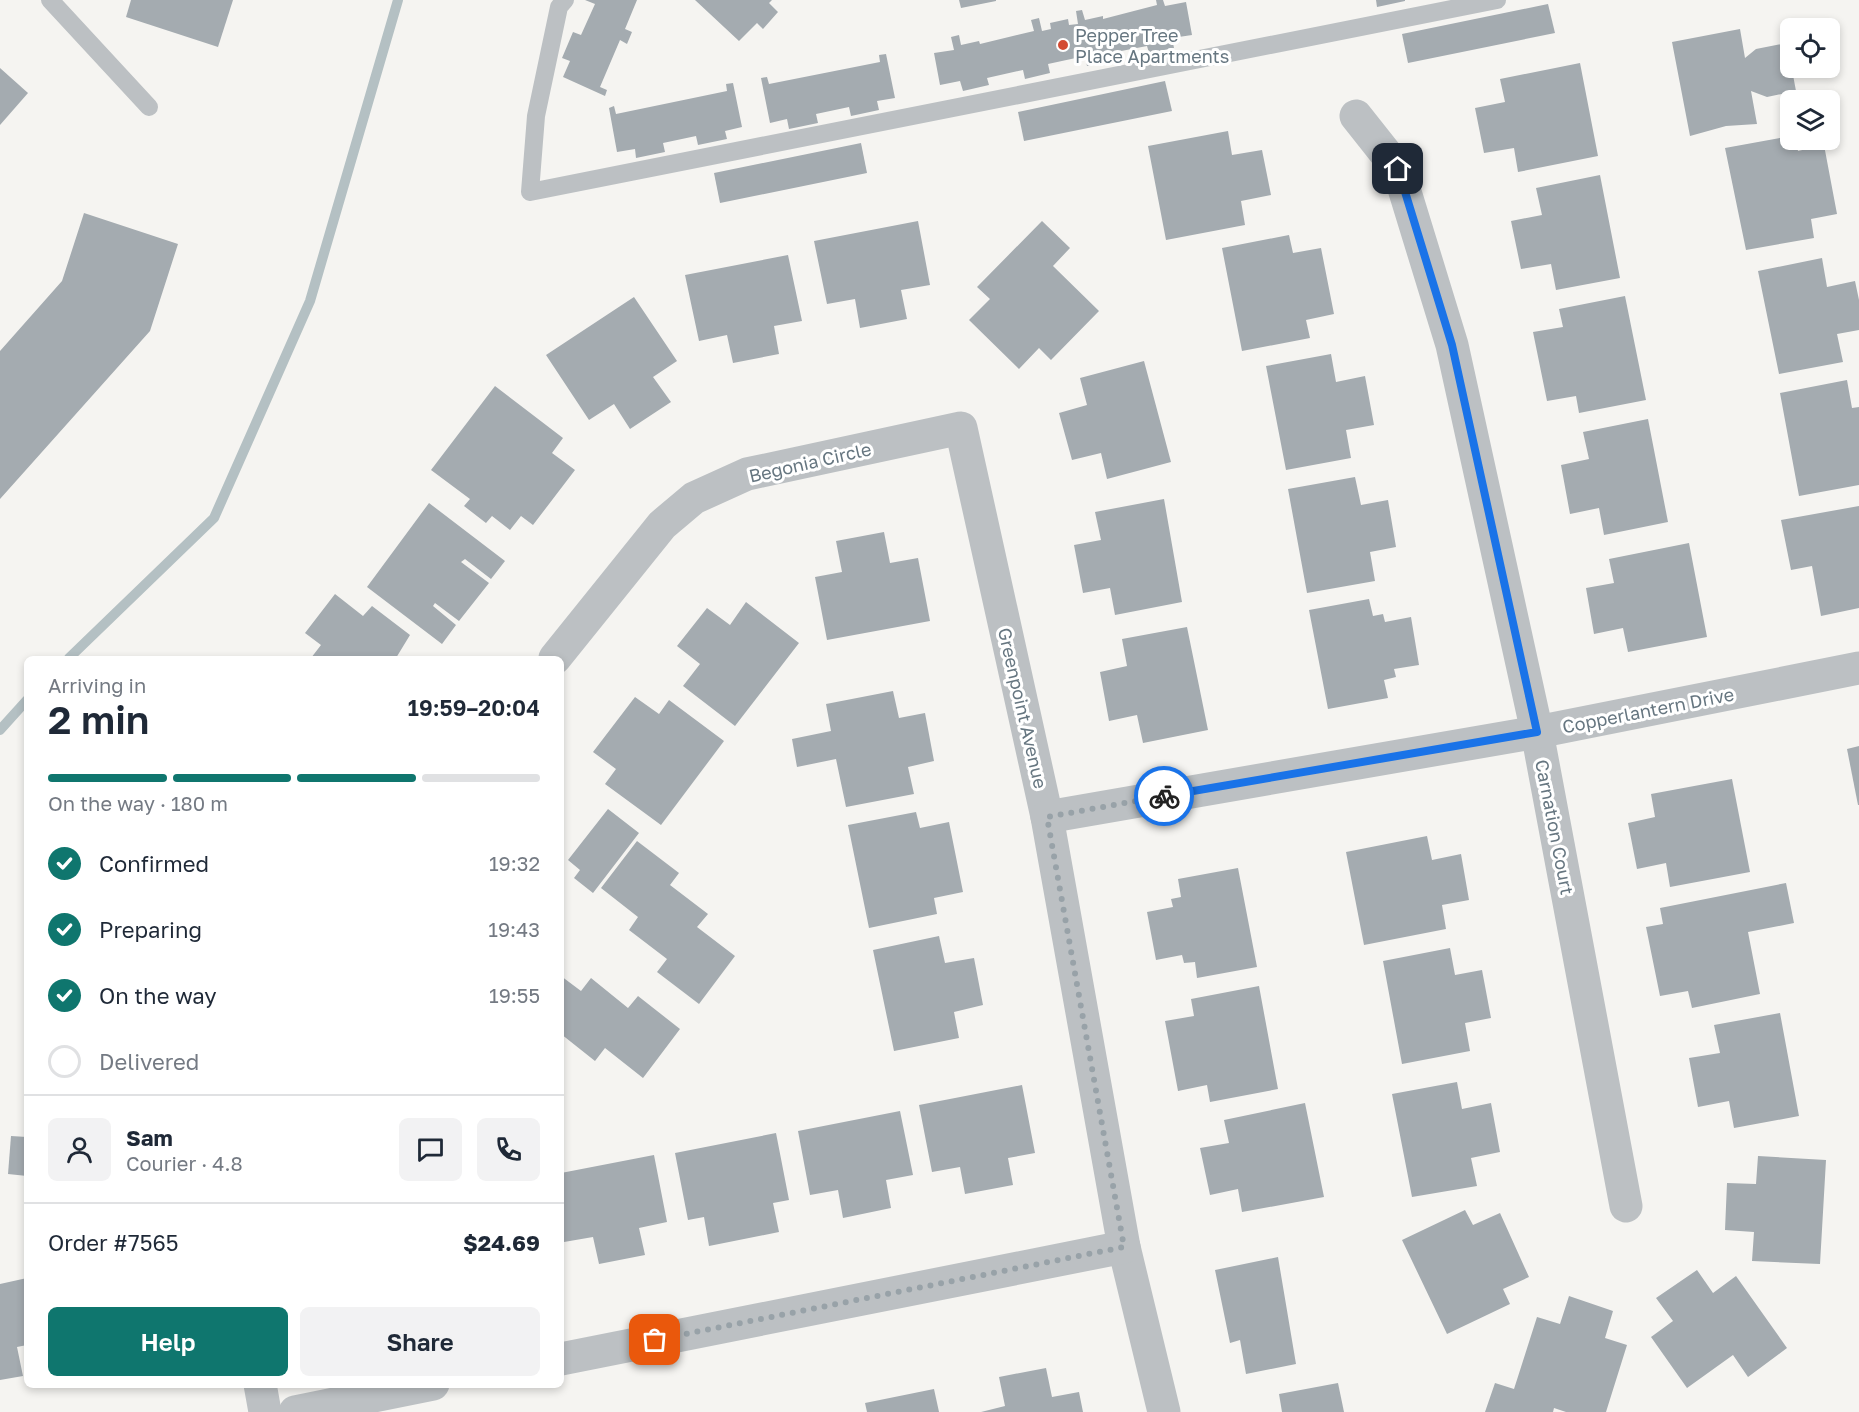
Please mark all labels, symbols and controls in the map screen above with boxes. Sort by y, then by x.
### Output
map controls [1780,18,1840,150]
button: locate [1780,18,1840,78]
place label: Pepper Tree Place Apartments [1075,24,1229,67]
marker: Pepper Tree Place Apartments [1056,38,1070,52]
button: layers [1780,90,1840,150]
pin [1372,143,1423,194]
icon: home [1381,152,1414,185]
street label: Begonia Circle [747,437,873,487]
street label: Greenpoint Avenue [994,625,1052,791]
text: Arriving in [48,673,146,697]
street label: Copperlantern Drive [1560,683,1736,737]
text: 19:59–20:04 [408,694,540,721]
text: 2 min [48,696,149,743]
street label: Carnation Court [1531,757,1579,897]
courier [1134,766,1194,826]
icon: bike [1148,780,1181,813]
text: On the way · 180 m [48,791,228,815]
icon: check [48,847,81,880]
text: Confirmed [99,850,209,877]
text: 19:32 [489,851,540,875]
icon: check [48,913,81,946]
text: Preparing [99,916,202,943]
text: 19:43 [488,917,540,941]
icon: check [48,979,81,1012]
text: On the way [99,982,217,1009]
text: 19:55 [489,983,540,1007]
text: Delivered [99,1048,199,1075]
button: person [48,1118,111,1181]
button: chat [399,1118,462,1181]
button: phone [477,1118,540,1181]
text: Sam [126,1124,173,1151]
text: Courier · 4.8 [126,1151,243,1175]
text: Order #7565 [48,1229,178,1256]
text: $24.69 [463,1229,540,1256]
button: Help [48,1307,288,1376]
button: Share [300,1307,540,1376]
pin [629,1314,680,1365]
icon: bag [638,1323,671,1356]

